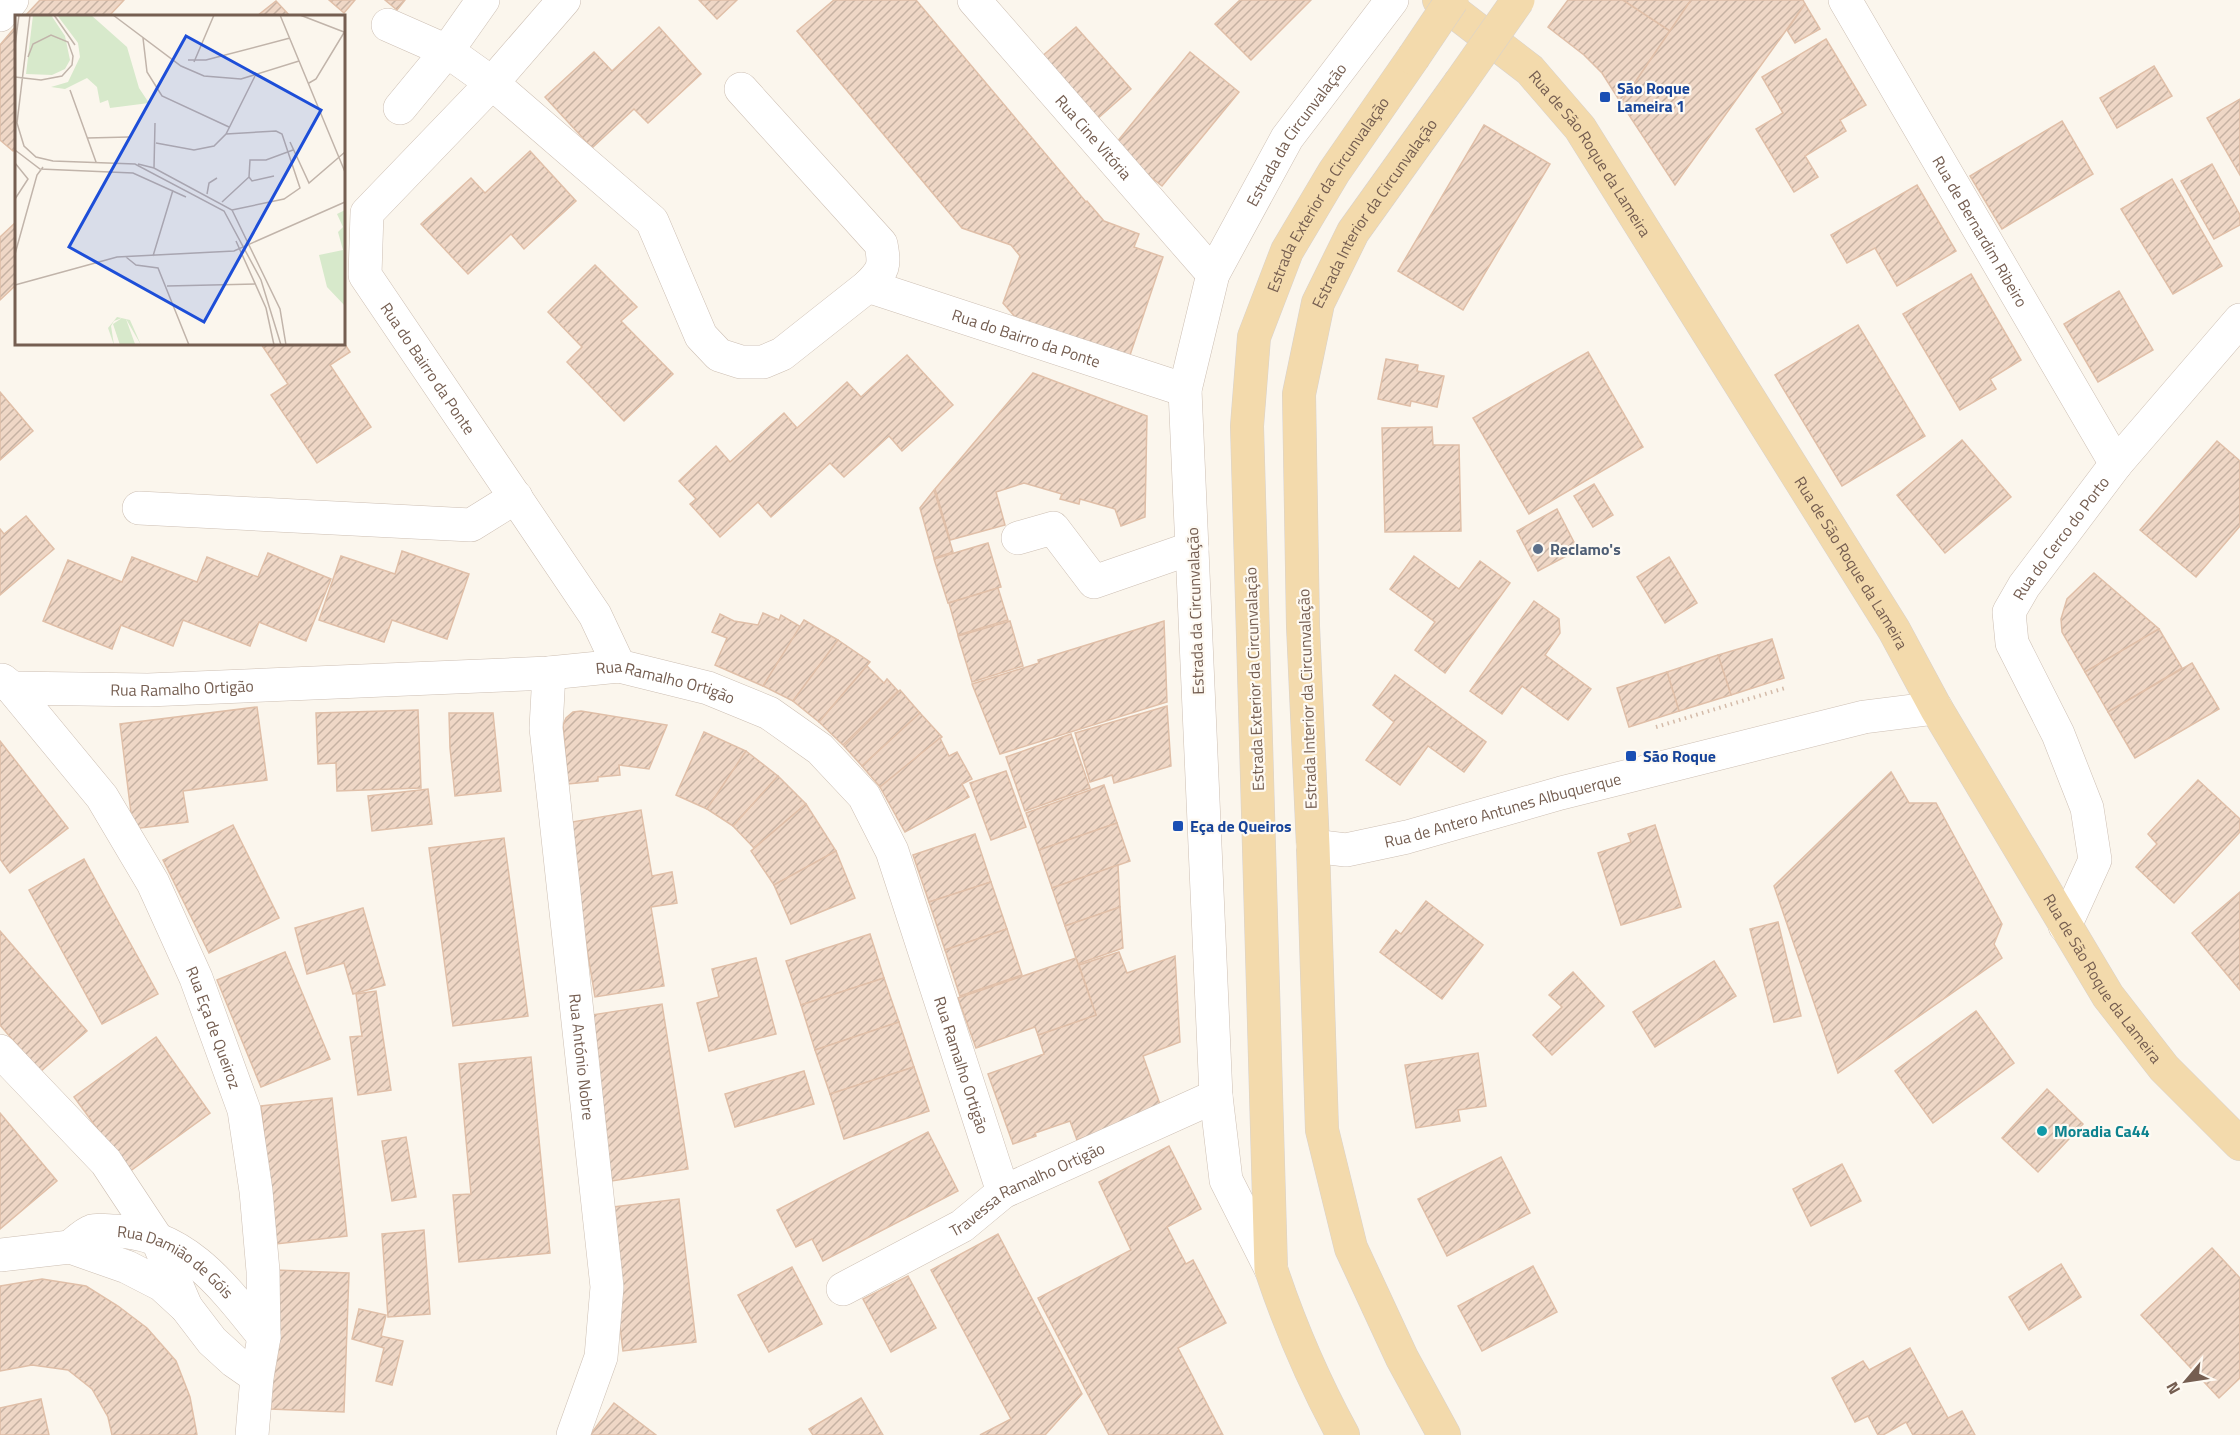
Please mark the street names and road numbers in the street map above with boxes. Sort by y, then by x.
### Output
street label: Estrada da Circunvalação [1240,58,1352,211]
street label: Rua de São Roque da Lameira [1523,65,1657,242]
street label: Rua Cine Vitória [1050,89,1138,185]
street label: Estrada Exterior da Circunvalação [1260,92,1395,296]
street label: Estrada Interior da Circunvalação [1305,113,1443,312]
street label: Rua de Bernardim Ribeiro [1927,151,2034,312]
street label: Rua do Bairro da Ponte [375,298,481,439]
street label: Rua do Bairro da Ponte [949,302,1104,373]
street label: Rua do Cerco do Porto [2006,471,2115,604]
street label: Rua de São Roque da Lameira [1789,472,1914,654]
street label: Estrada da Circunvalação [1180,527,1210,695]
street label: Estrada Exterior da Circunvalação [1238,567,1270,791]
street label: Estrada Interior da Circunvalação [1291,588,1323,810]
street label: Rua Ramalho Ortigão [594,654,739,710]
street label: Rua Ramalho Ortigão [110,674,254,702]
street label: Rua de Antero Antunes Albuquerque [1382,766,1624,854]
street label: Rua de São Roque da Lameira [2038,889,2168,1068]
street label: Rua Eça de Queiroz [180,962,247,1092]
street label: Rua António Nobre [563,992,601,1122]
street label: Rua Ramalho Ortigão [928,993,995,1137]
street label: Travessa Ramalho Ortigão [945,1136,1108,1243]
street label: Rua Damião de Góis [116,1219,240,1304]

